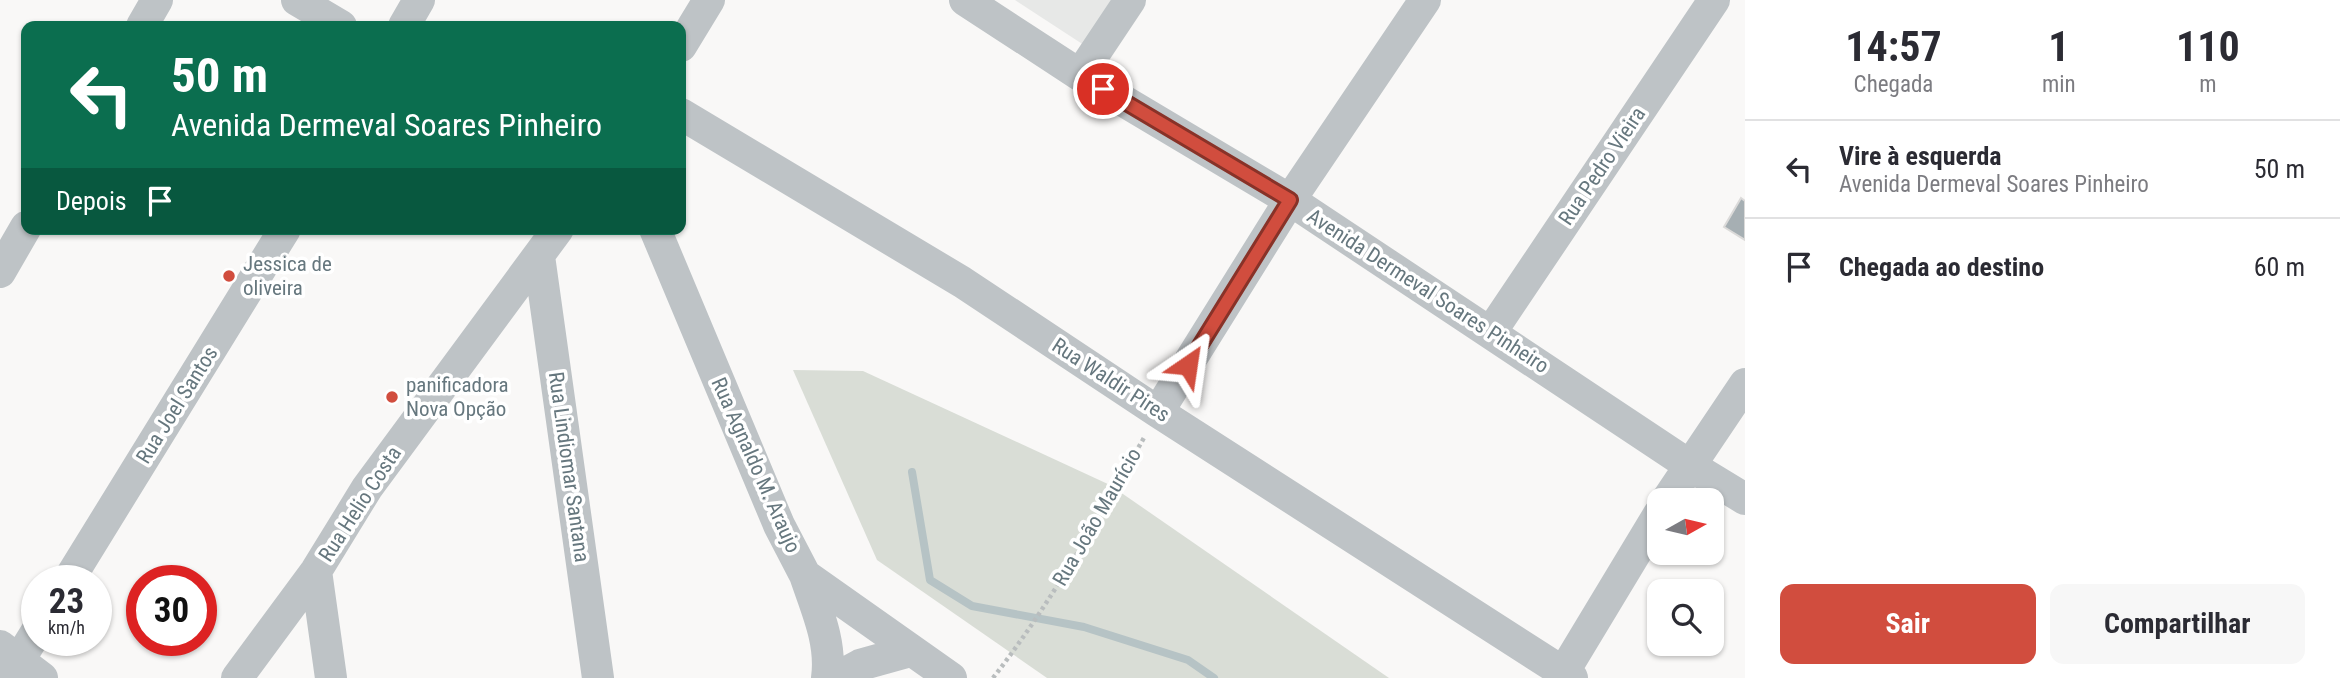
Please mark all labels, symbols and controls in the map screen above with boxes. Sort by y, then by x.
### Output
text: 14:57 [1845,22,1942,71]
text: 1 [2048,22,2069,71]
text: 110 [2176,22,2240,71]
text: 50 m [171,47,268,104]
icon: left [56,49,147,140]
pin [1073,59,1133,119]
icon: arrive [1084,70,1122,108]
text: Chegada [1854,71,1933,98]
text: min [2042,71,2076,98]
text: m [2199,71,2216,98]
street label: Rua Pedro Vieira [1554,103,1650,229]
text: Avenida Dermeval Soares Pinheiro [171,106,602,144]
text: Vire à esquerda [1839,141,2002,171]
icon: left [1780,150,1818,188]
text: 50 m [2254,154,2305,184]
text: Avenida Dermeval Soares Pinheiro [1839,171,2149,198]
icon: arrive [141,182,179,220]
text: Depois [56,186,127,216]
street label: Avenida Dermeval Soares Pinheiro [1303,204,1553,378]
icon: arrive [1780,248,1818,286]
place label: Jessica de oliveira [243,252,332,300]
text: Chegada ao destino [1839,252,2044,282]
text: 60 m [2254,252,2305,282]
marker: Jessica de oliveira [221,268,237,284]
position arrow [1151,328,1225,402]
street label: Rua Waldir Pires [1048,333,1174,427]
street label: Rua Joel Santos [131,342,223,468]
street label: Rua Lindiomar Santana [544,370,594,564]
place label: panificadora Nova Opção [406,373,508,421]
street label: Rua Agnaldo M. Araujo [707,374,805,556]
marker: panificadora Nova Opção [384,389,400,405]
street label: Rua Helio Costa [314,442,406,566]
street label: Rua João Maurício [1048,444,1146,590]
north arrow [1647,488,1724,565]
map controls [1647,488,1724,656]
speed limit sign: 30 [126,565,217,656]
button: search [1647,579,1724,656]
text: 23 [49,581,84,622]
button: Sair [1780,584,2036,664]
button: Compartilhar [2050,584,2305,664]
text: km/h [48,617,85,638]

